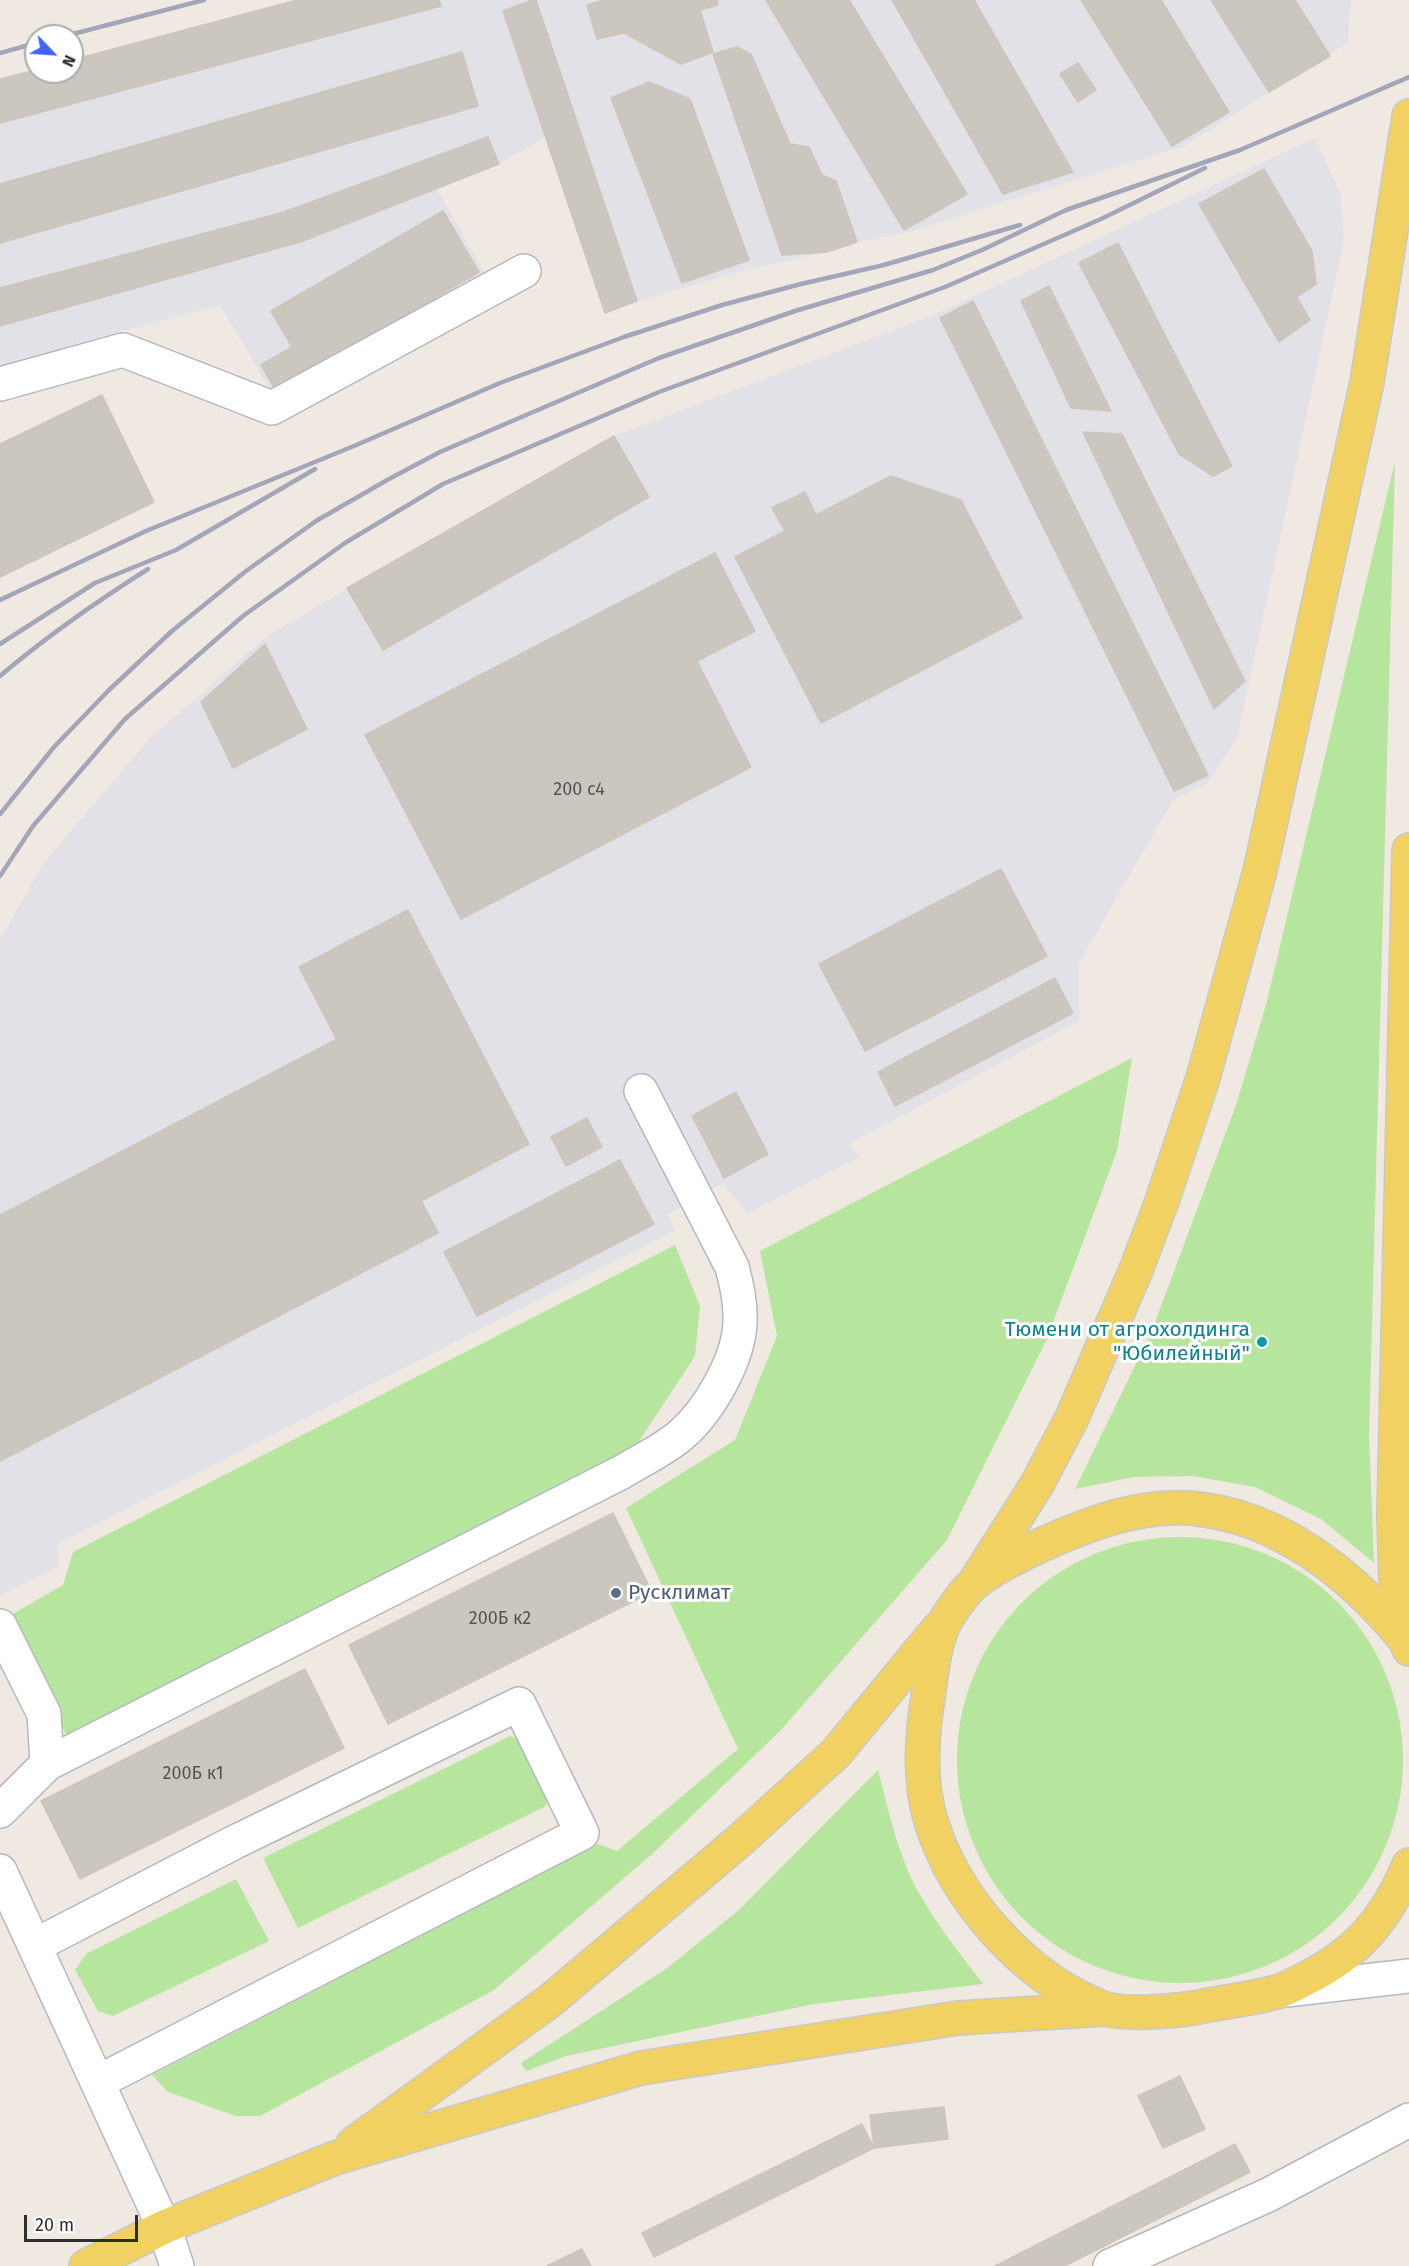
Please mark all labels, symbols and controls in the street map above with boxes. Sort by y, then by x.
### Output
north arrow [24,24,84,84]
text: N [58,52,80,70]
house number: 200 с4 [553,779,605,801]
place label: Тюмени от агрохолдинга "Юбилейный" [1005,1317,1250,1367]
marker: Тюмени от агрохолдинга "Юбилейный" [1255,1335,1269,1349]
place label: Русклимат [628,1580,731,1606]
marker: Русклимат [609,1586,623,1600]
house number: 200Б к2 [469,1608,531,1630]
house number: 200Б к1 [162,1763,224,1785]
scale bar [27,2203,141,2241]
text: 20 m [35,2214,74,2236]

